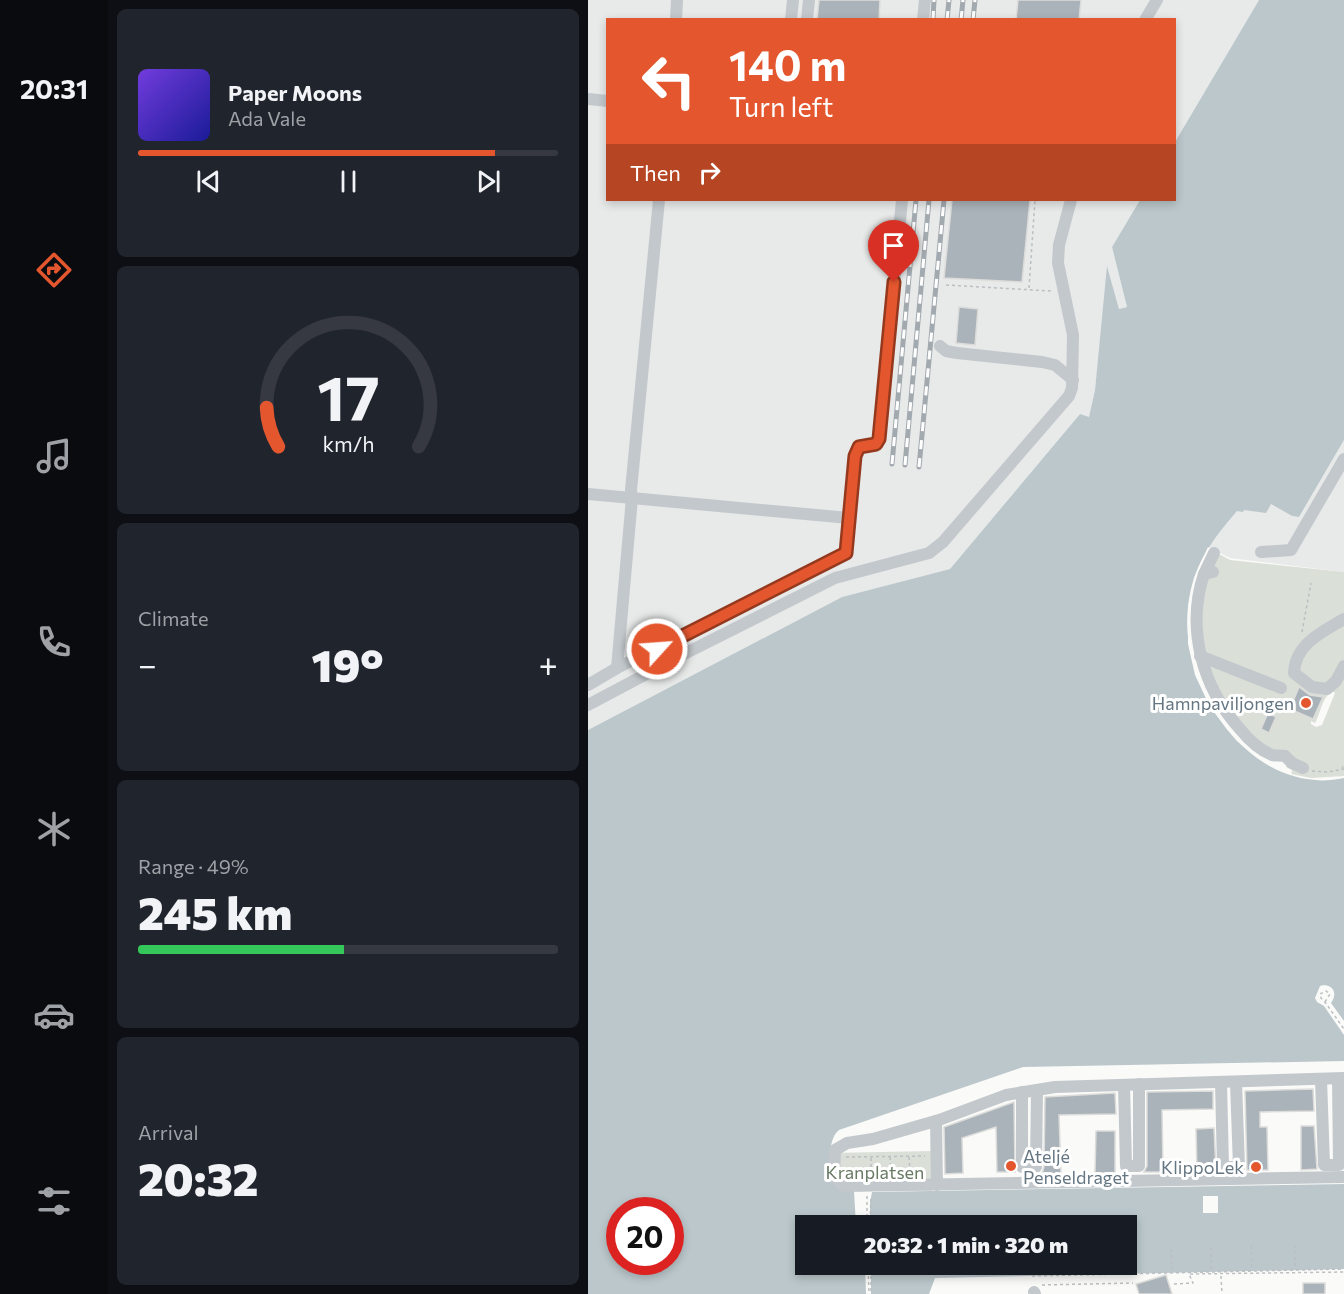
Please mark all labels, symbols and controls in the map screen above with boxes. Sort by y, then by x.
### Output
text: 140 m [729,38,846,90]
icon: left [630,42,708,120]
text: 20:31 [20,72,88,105]
text: Paper Moons [228,79,362,106]
text: Turn left [729,90,833,123]
text: Ada Vale [228,106,306,130]
icon: right [693,156,726,189]
text: Then [630,159,681,186]
icon: previous [192,165,225,198]
icon: pause [332,165,365,198]
icon: next [472,165,505,198]
pin [868,220,919,282]
icon: arrive [877,229,910,262]
icon: directions [33,249,75,291]
text: 17 [317,358,379,434]
text: km/h [322,430,374,456]
icon: music [33,435,75,477]
text: Climate [138,606,208,630]
position arrow [625,617,689,681]
icon: phone [33,621,75,663]
text: 19° [312,636,384,691]
text: − [138,643,157,684]
text: + [539,643,558,684]
place label: Hamnpaviljongen [1152,692,1294,714]
marker: Hamnpaviljongen [1299,696,1313,710]
icon: climate [33,808,75,850]
text: Range · 49% [138,854,249,878]
text: 245 km [138,884,292,939]
icon: car [33,994,75,1036]
text: Arrival [138,1120,199,1144]
place label: Ateljé Penseldraget [1023,1145,1129,1188]
text: 20:32 [138,1150,259,1205]
place label: KlippoLek [1161,1156,1244,1178]
marker: Ateljé Penseldraget [1004,1159,1018,1173]
marker: KlippoLek [1249,1160,1263,1174]
park label: Kranplatsen [826,1161,924,1183]
icon: filters [33,1180,75,1222]
speed limit sign: 20 [606,1197,684,1275]
text: 20:32 · 1 min · 320 m [864,1231,1068,1258]

